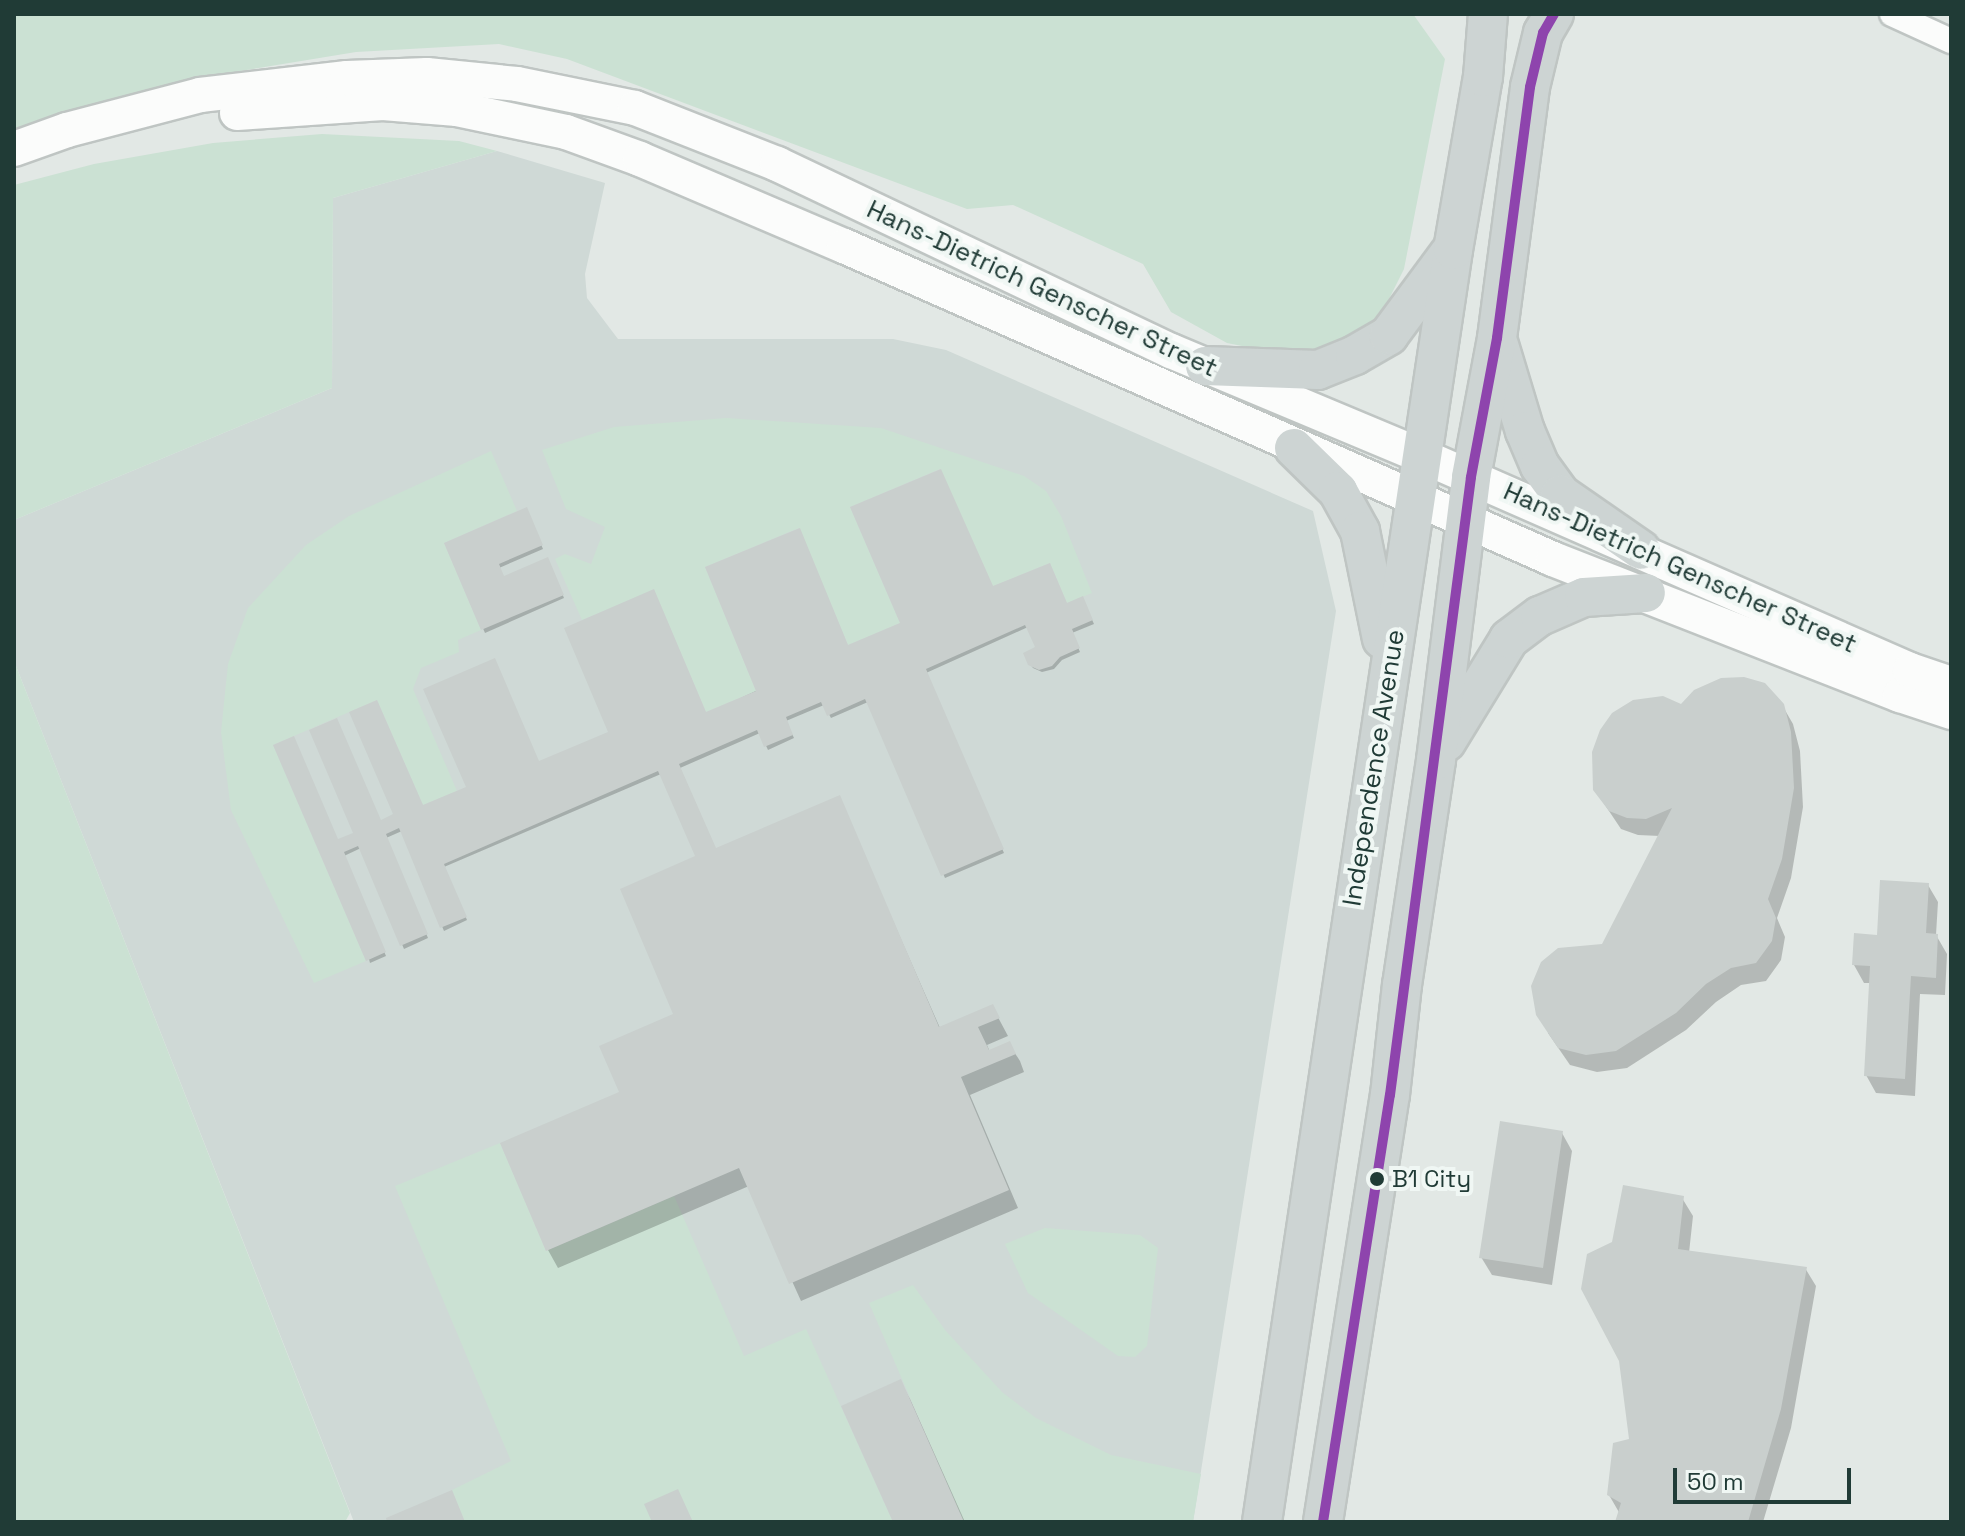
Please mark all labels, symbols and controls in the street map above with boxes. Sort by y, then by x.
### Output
street label: Hans-Dietrich Genscher Street [862,194,1222,384]
street label: Hans-Dietrich Genscher Street [1499,476,1861,660]
street label: Independence Avenue [1337,627,1411,909]
place label: B1 City [1392,1165,1471,1193]
marker: B1 City [1369,1171,1385,1187]
scale bar [1677,1452,1855,1502]
text: 50 m [1687,1466,1744,1497]

